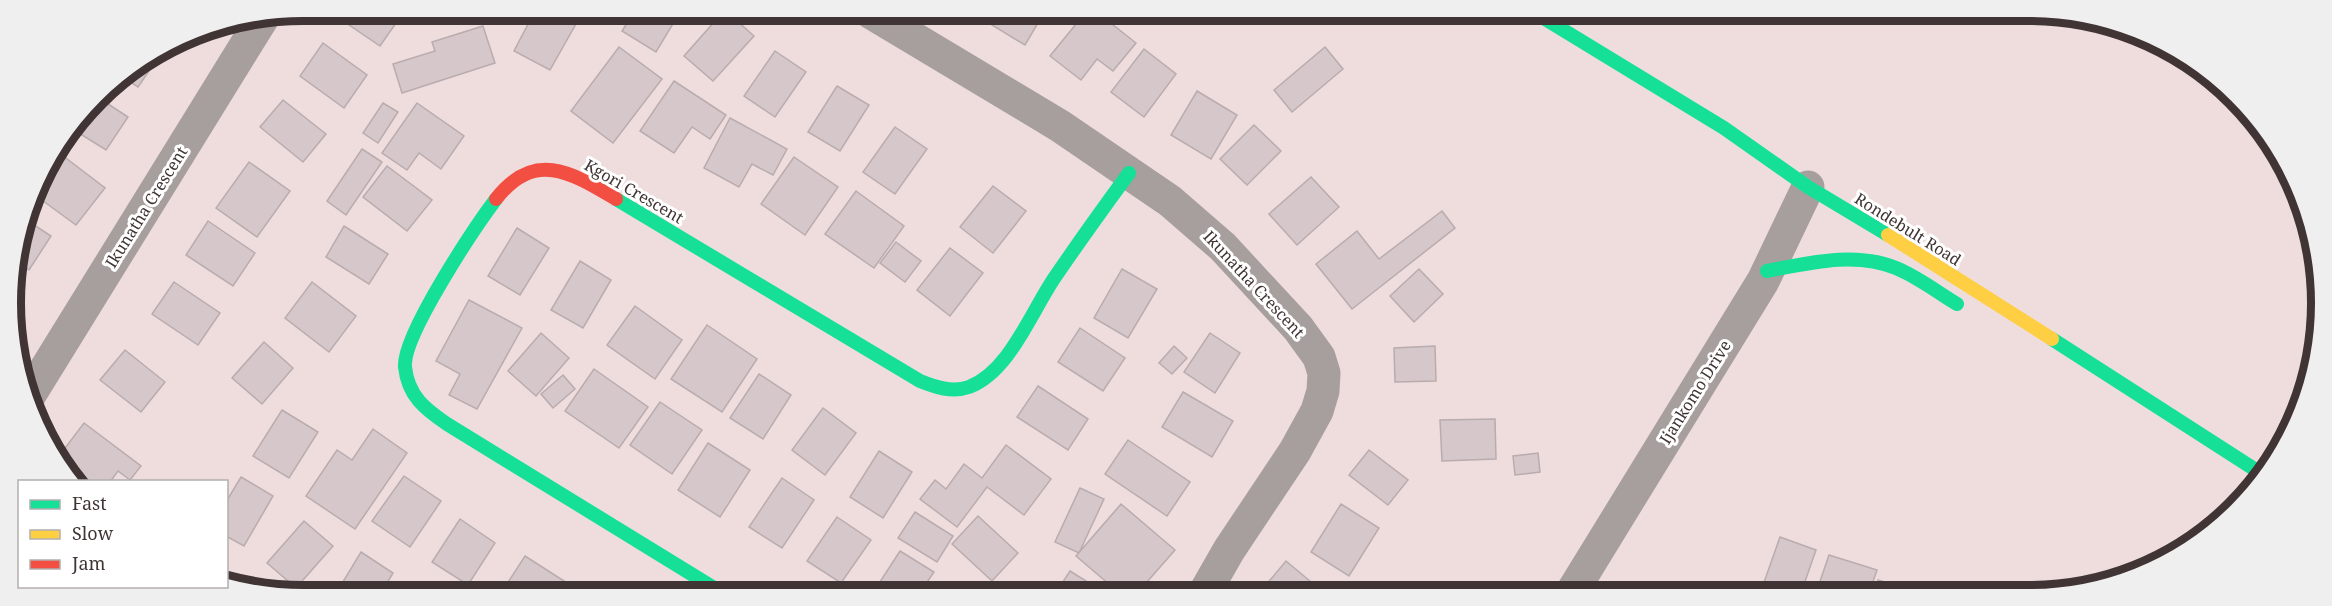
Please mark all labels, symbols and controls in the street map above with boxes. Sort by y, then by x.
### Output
street label: Ikunatha Crescent [100,142,192,272]
street label: Kgori Crescent [580,154,688,228]
street label: Rondebult Road [1851,187,1966,271]
street label: Ikunatha Crescent [1198,226,1310,343]
street label: Ijankomo Drive [1654,336,1736,448]
legend [18,480,228,588]
text: Fast [72,491,107,515]
text: Slow [72,521,114,545]
text: Jam [71,551,106,575]

